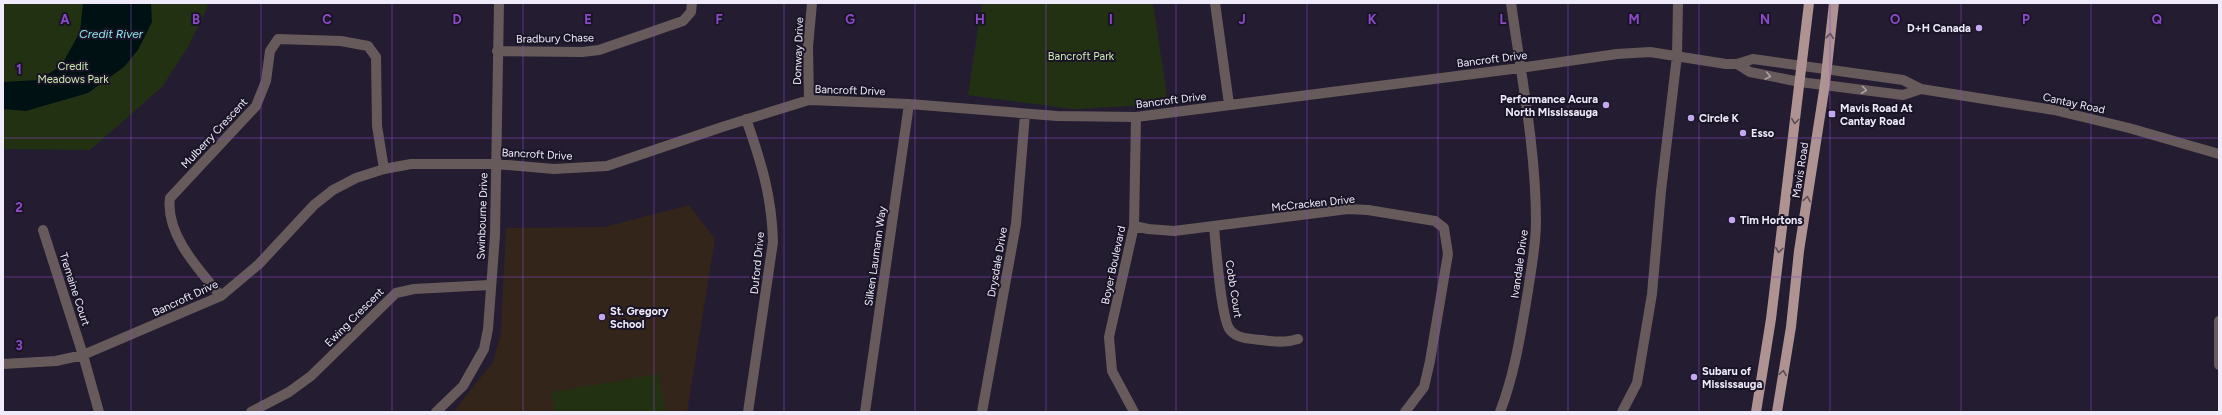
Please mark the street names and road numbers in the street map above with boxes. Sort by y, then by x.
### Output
street label: Donway Drive [791,17,806,85]
street label: Bradbury Chase [516,31,594,46]
street label: Bancroft Drive [1456,49,1528,70]
street label: Bancroft Drive [814,83,886,98]
street label: Bancroft Drive [1135,90,1207,111]
street label: Cantay Road [2042,91,2106,116]
street label: Mulberry Crescent [178,96,250,171]
street label: Mavis Road [1790,141,1811,199]
street label: Bancroft Drive [501,146,573,163]
street label: Swinbourne Drive [474,172,491,260]
street label: McCracken Drive [1271,193,1355,214]
street label: Silken Laumann Way [862,205,889,307]
street label: Boyer Boulevard [1099,225,1128,306]
street label: Drysdale Drive [985,226,1010,298]
street label: Ivandale Drive [1508,229,1531,299]
street label: Duford Drive [748,231,767,295]
street label: Tremaine Court [57,251,92,327]
street label: Cobb Court [1223,259,1244,319]
street label: Bancroft Drive [150,278,220,319]
street label: Ewing Crescent [322,285,387,350]

